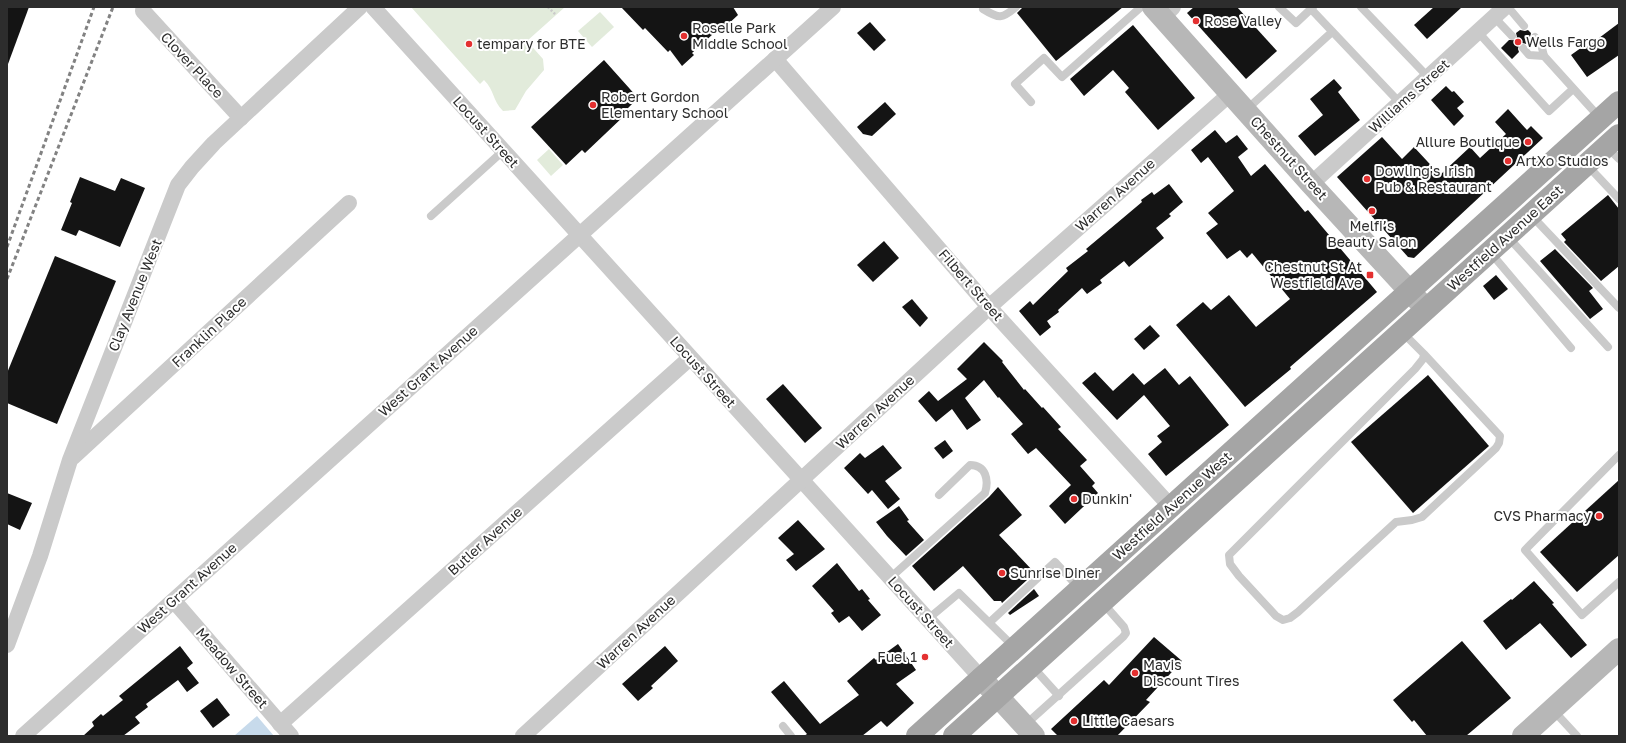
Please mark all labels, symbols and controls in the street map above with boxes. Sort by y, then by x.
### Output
place label: Rose Valley [1204,12,1282,29]
marker: Rose Valley [1191,16,1201,26]
place label: Roselle Park Middle School [692,19,787,52]
street label: Clover Place [158,28,227,101]
marker: Roselle Park Middle School [679,31,689,41]
place label: Wells Fargo [1526,33,1605,50]
place label: tempary for BTE [477,35,586,52]
marker: Wells Fargo [1513,37,1523,47]
marker: tempary for BTE [464,39,474,49]
street label: Williams Street [1365,55,1452,136]
place label: Robert Gordon Elementary School [601,88,728,121]
street label: Locust Street [450,92,523,171]
marker: Robert Gordon Elementary School [588,100,598,110]
street label: Chestnut Street [1247,112,1331,203]
place label: Allure Boutique [1416,133,1520,150]
marker: Allure Boutique [1523,137,1533,147]
place label: ArtXo Studios [1516,152,1609,169]
street label: Warren Avenue [1071,154,1158,235]
marker: ArtXo Studios [1503,156,1513,166]
place label: Dowling's Irish Pub & Restaurant [1375,162,1492,195]
marker: Dowling's Irish Pub & Restaurant [1362,174,1372,184]
street label: Westfield Avenue East [1443,181,1566,294]
marker: Melfi’s Beauty Salon [1367,206,1377,216]
place label: Melfi’s Beauty Salon [1327,217,1417,250]
street label: Clay Avenue West [104,236,165,354]
street label: Filbert Street [936,245,1007,324]
place label: Chestnut St At Westfield Ave [1264,258,1362,291]
marker: Chestnut St At Westfield Ave [1365,270,1375,280]
street label: Franklin Place [168,293,249,370]
street label: West Grant Avenue [375,322,481,420]
street label: Locust Street [667,332,740,411]
street label: Warren Avenue [832,371,917,452]
street label: Westfield Avenue West [1109,448,1235,564]
place label: Dunkin' [1082,490,1132,507]
marker: Dunkin' [1069,494,1079,504]
street label: Butler Avenue [444,503,525,578]
place label: CVS Pharmacy [1493,507,1591,524]
marker: CVS Pharmacy [1594,511,1604,521]
street label: West Grant Avenue [134,539,240,637]
place label: Sunrise Diner [1010,564,1101,581]
marker: Sunrise Diner [997,568,1007,578]
street label: Locust Street [885,572,958,651]
street label: Warren Avenue [593,591,678,672]
street label: Meadow Street [193,624,272,711]
place label: Fuel 1 [877,648,917,665]
marker: Fuel 1 [920,652,930,662]
place label: Mavis Discount Tires [1143,656,1239,689]
marker: Mavis Discount Tires [1130,668,1140,678]
place label: Little Caesars [1082,712,1175,729]
marker: Little Caesars [1069,716,1079,726]

